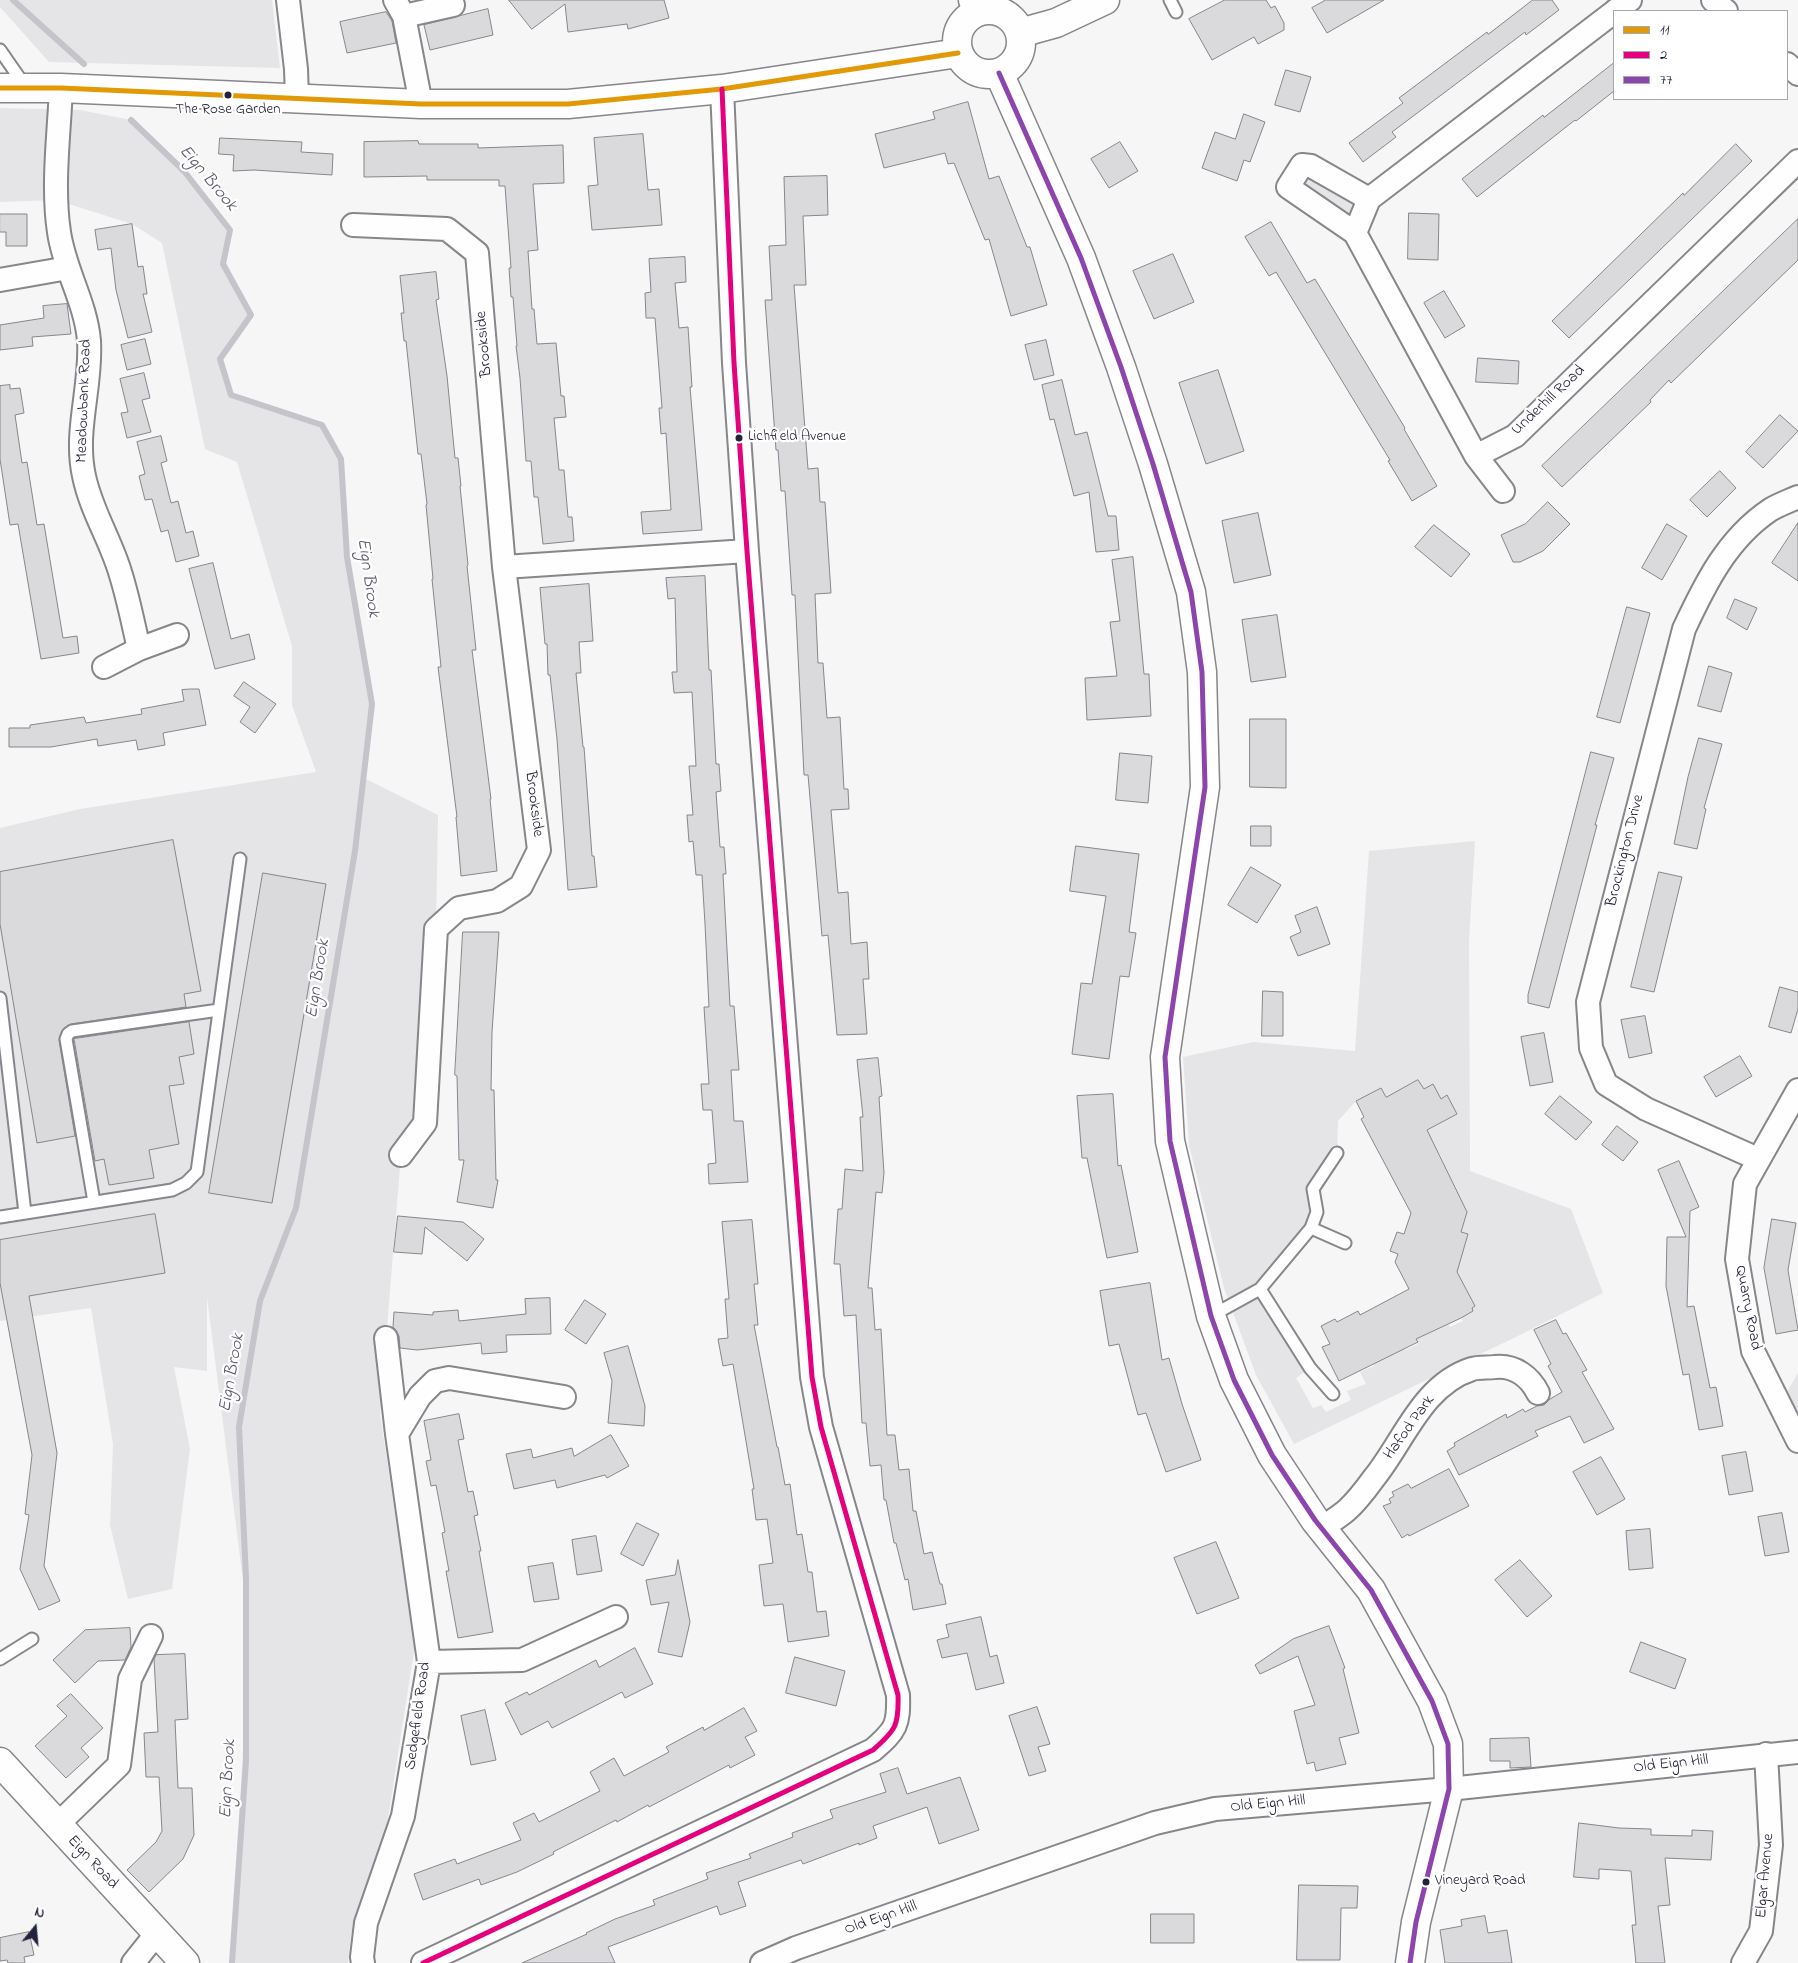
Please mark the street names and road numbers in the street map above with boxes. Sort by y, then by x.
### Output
street label: Brookside [473,310,497,378]
street label: Meadowbank Road [73,339,97,463]
street label: Underhill Road [1508,362,1590,440]
street label: Brookside [519,770,547,838]
street label: Brockington Drive [1603,793,1649,909]
street label: Quarry Road [1729,1264,1765,1352]
street label: Hafod Park [1380,1392,1440,1464]
street label: Sedgefield Road [402,1661,436,1771]
street label: Old Eign Hill [1632,1752,1710,1778]
street label: Old Eign Hill [1230,1792,1306,1818]
street label: Eign Road [62,1832,122,1894]
street label: Elgar Avenue [1753,1833,1779,1919]
street label: Old Eign Hill [842,1898,920,1940]

